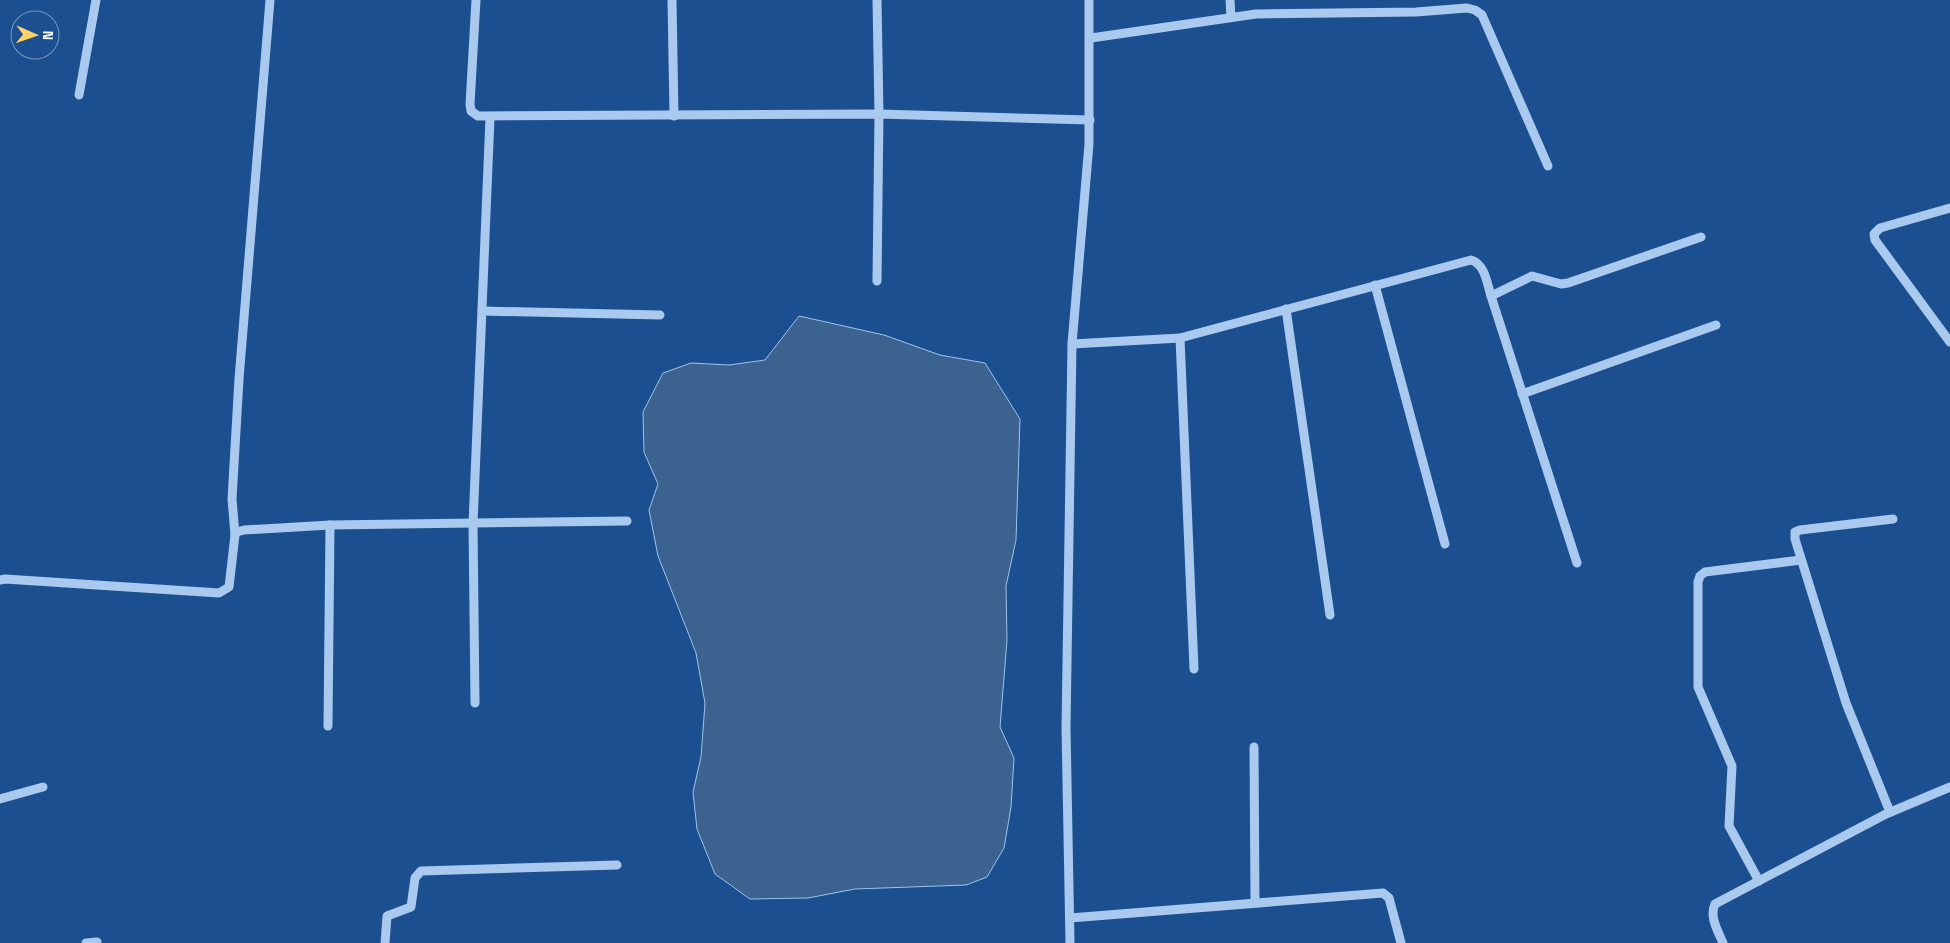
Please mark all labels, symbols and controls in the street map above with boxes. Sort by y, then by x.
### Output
north arrow [10,10,60,60]
text: N [39,30,57,40]

